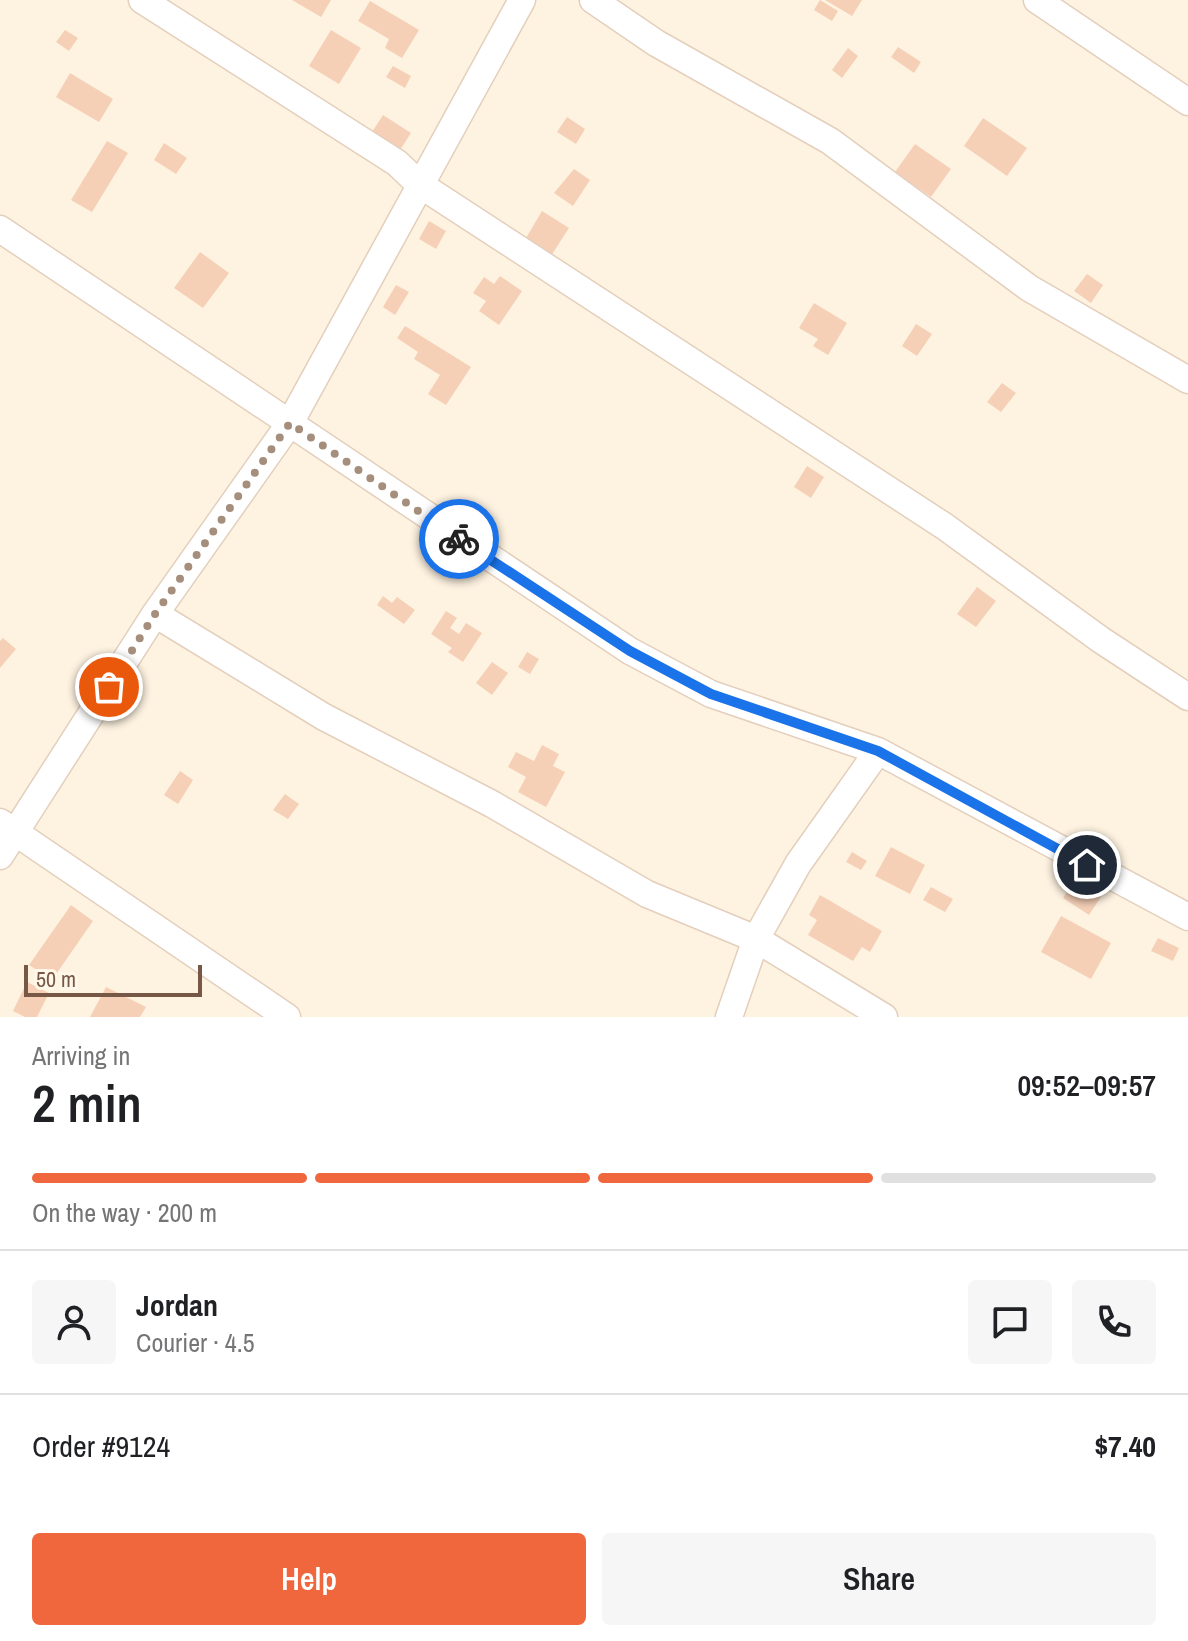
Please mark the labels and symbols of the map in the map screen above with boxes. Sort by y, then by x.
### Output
courier [419,499,499,579]
pin [75,653,143,721]
pin [1053,831,1121,899]
scale bar [24,961,202,997]

